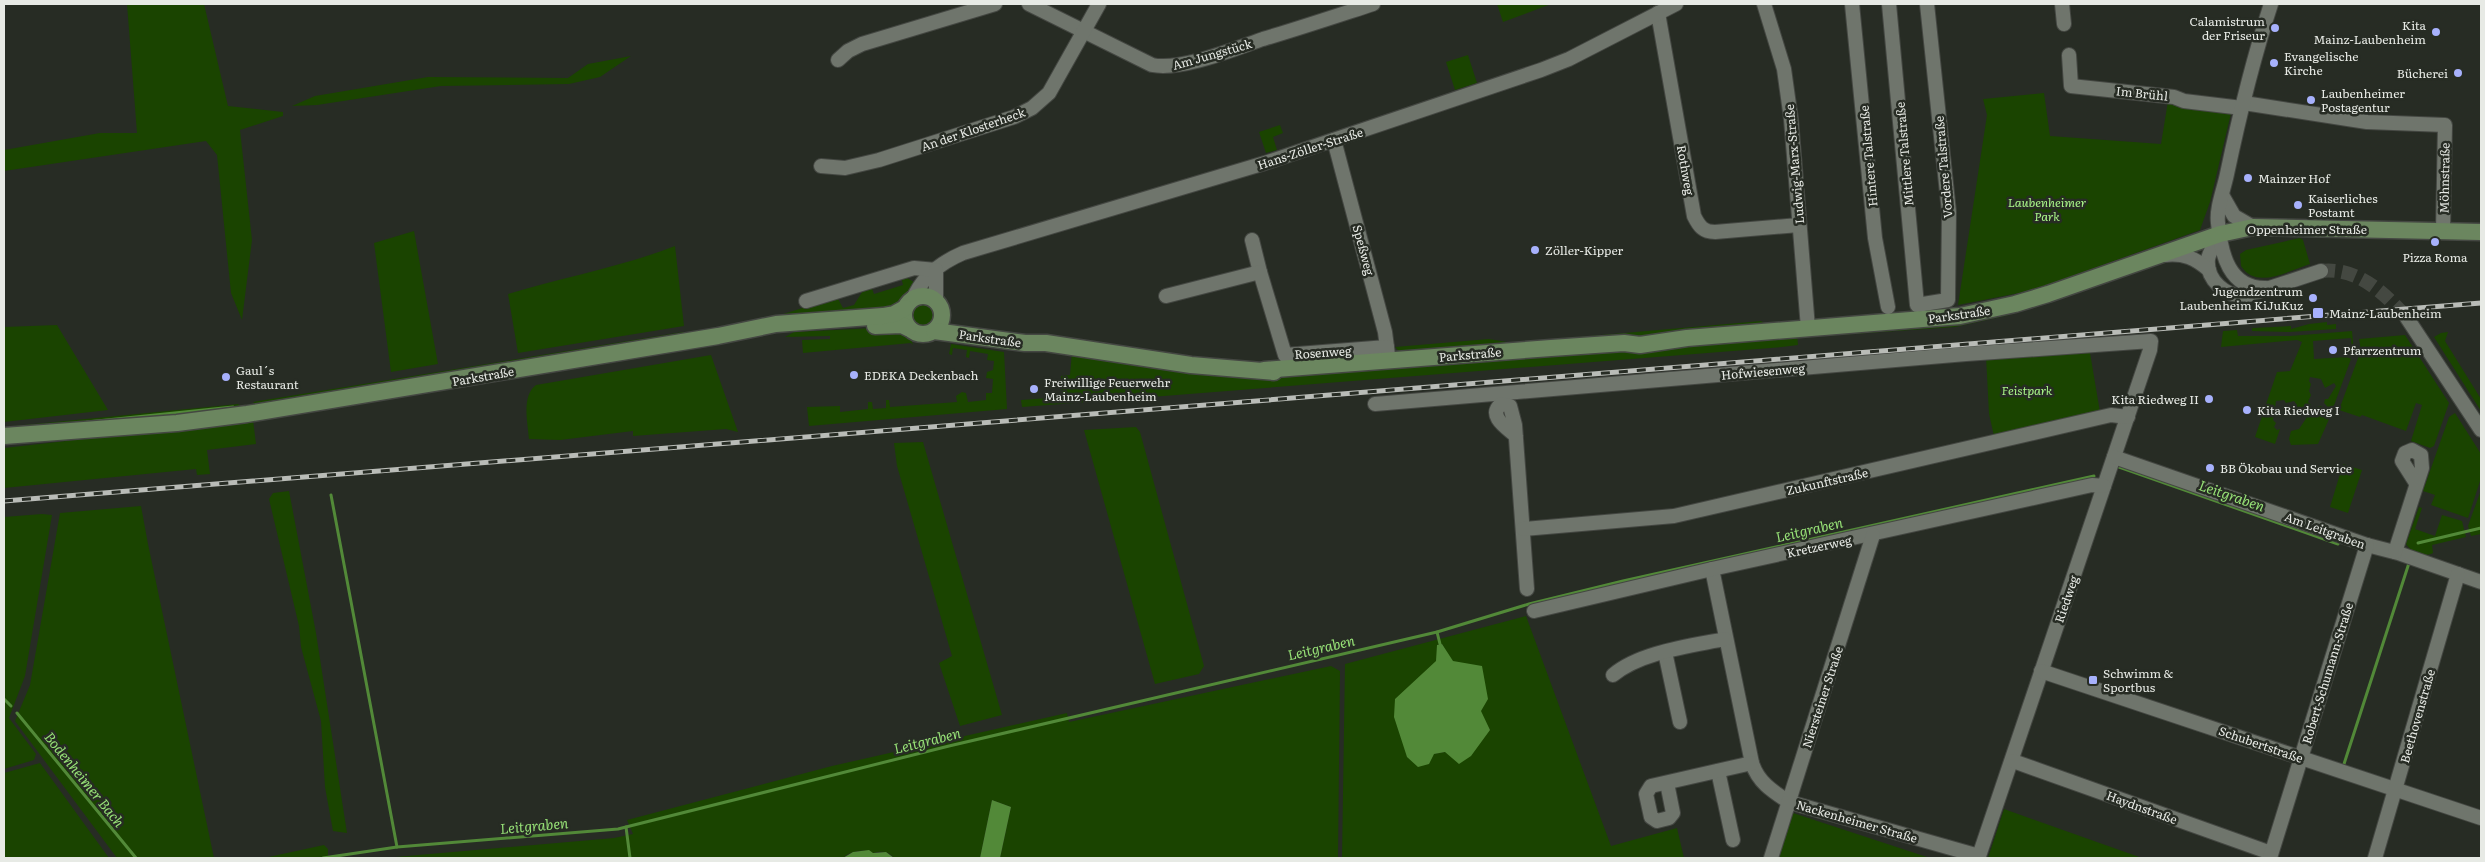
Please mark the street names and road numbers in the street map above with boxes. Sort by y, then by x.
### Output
street label: Am Jungstück [1170,34,1254,74]
street label: Im Brühl [2115,81,2169,105]
street label: Mittlere Talstraße [1890,101,1918,207]
street label: An der Klosterheck [918,103,1028,155]
street label: Ludwig-Marx-Straße [1780,103,1808,225]
street label: Hintere Talstraße [1855,105,1881,207]
street label: Vordere Talstraße [1930,115,1956,219]
street label: Hans-Zöller-Straße [1255,122,1365,174]
street label: Möhnstraße [2434,142,2454,214]
street label: Rothweg [1673,144,1699,197]
street label: Oppenheimer Straße [2247,220,2367,238]
street label: Speßweg [1349,223,1379,278]
street label: Parkstraße [1927,301,1991,327]
street label: Parkstraße [958,325,1022,351]
street label: Rosenweg [1294,341,1353,363]
street label: Parkstraße [1438,342,1502,366]
street label: Hofwiesenweg [1720,358,1806,384]
street label: Parkstraße [451,362,515,390]
street label: Zukunftstraße [1784,463,1870,499]
street label: Am Leitgraben [2282,507,2368,553]
street label: Kretzerweg [1785,530,1854,562]
street label: Riedweg [2049,573,2083,625]
street label: Robert-Schumann-Straße [2297,600,2357,746]
street label: Niersteiner Straße [1797,644,1847,750]
street label: Beethovenstraße [2395,667,2439,765]
street label: Schubertstraße [2216,721,2306,767]
street label: Haydnstraße [2104,786,2180,828]
street label: Nackenheimer Straße [1794,795,1920,847]

